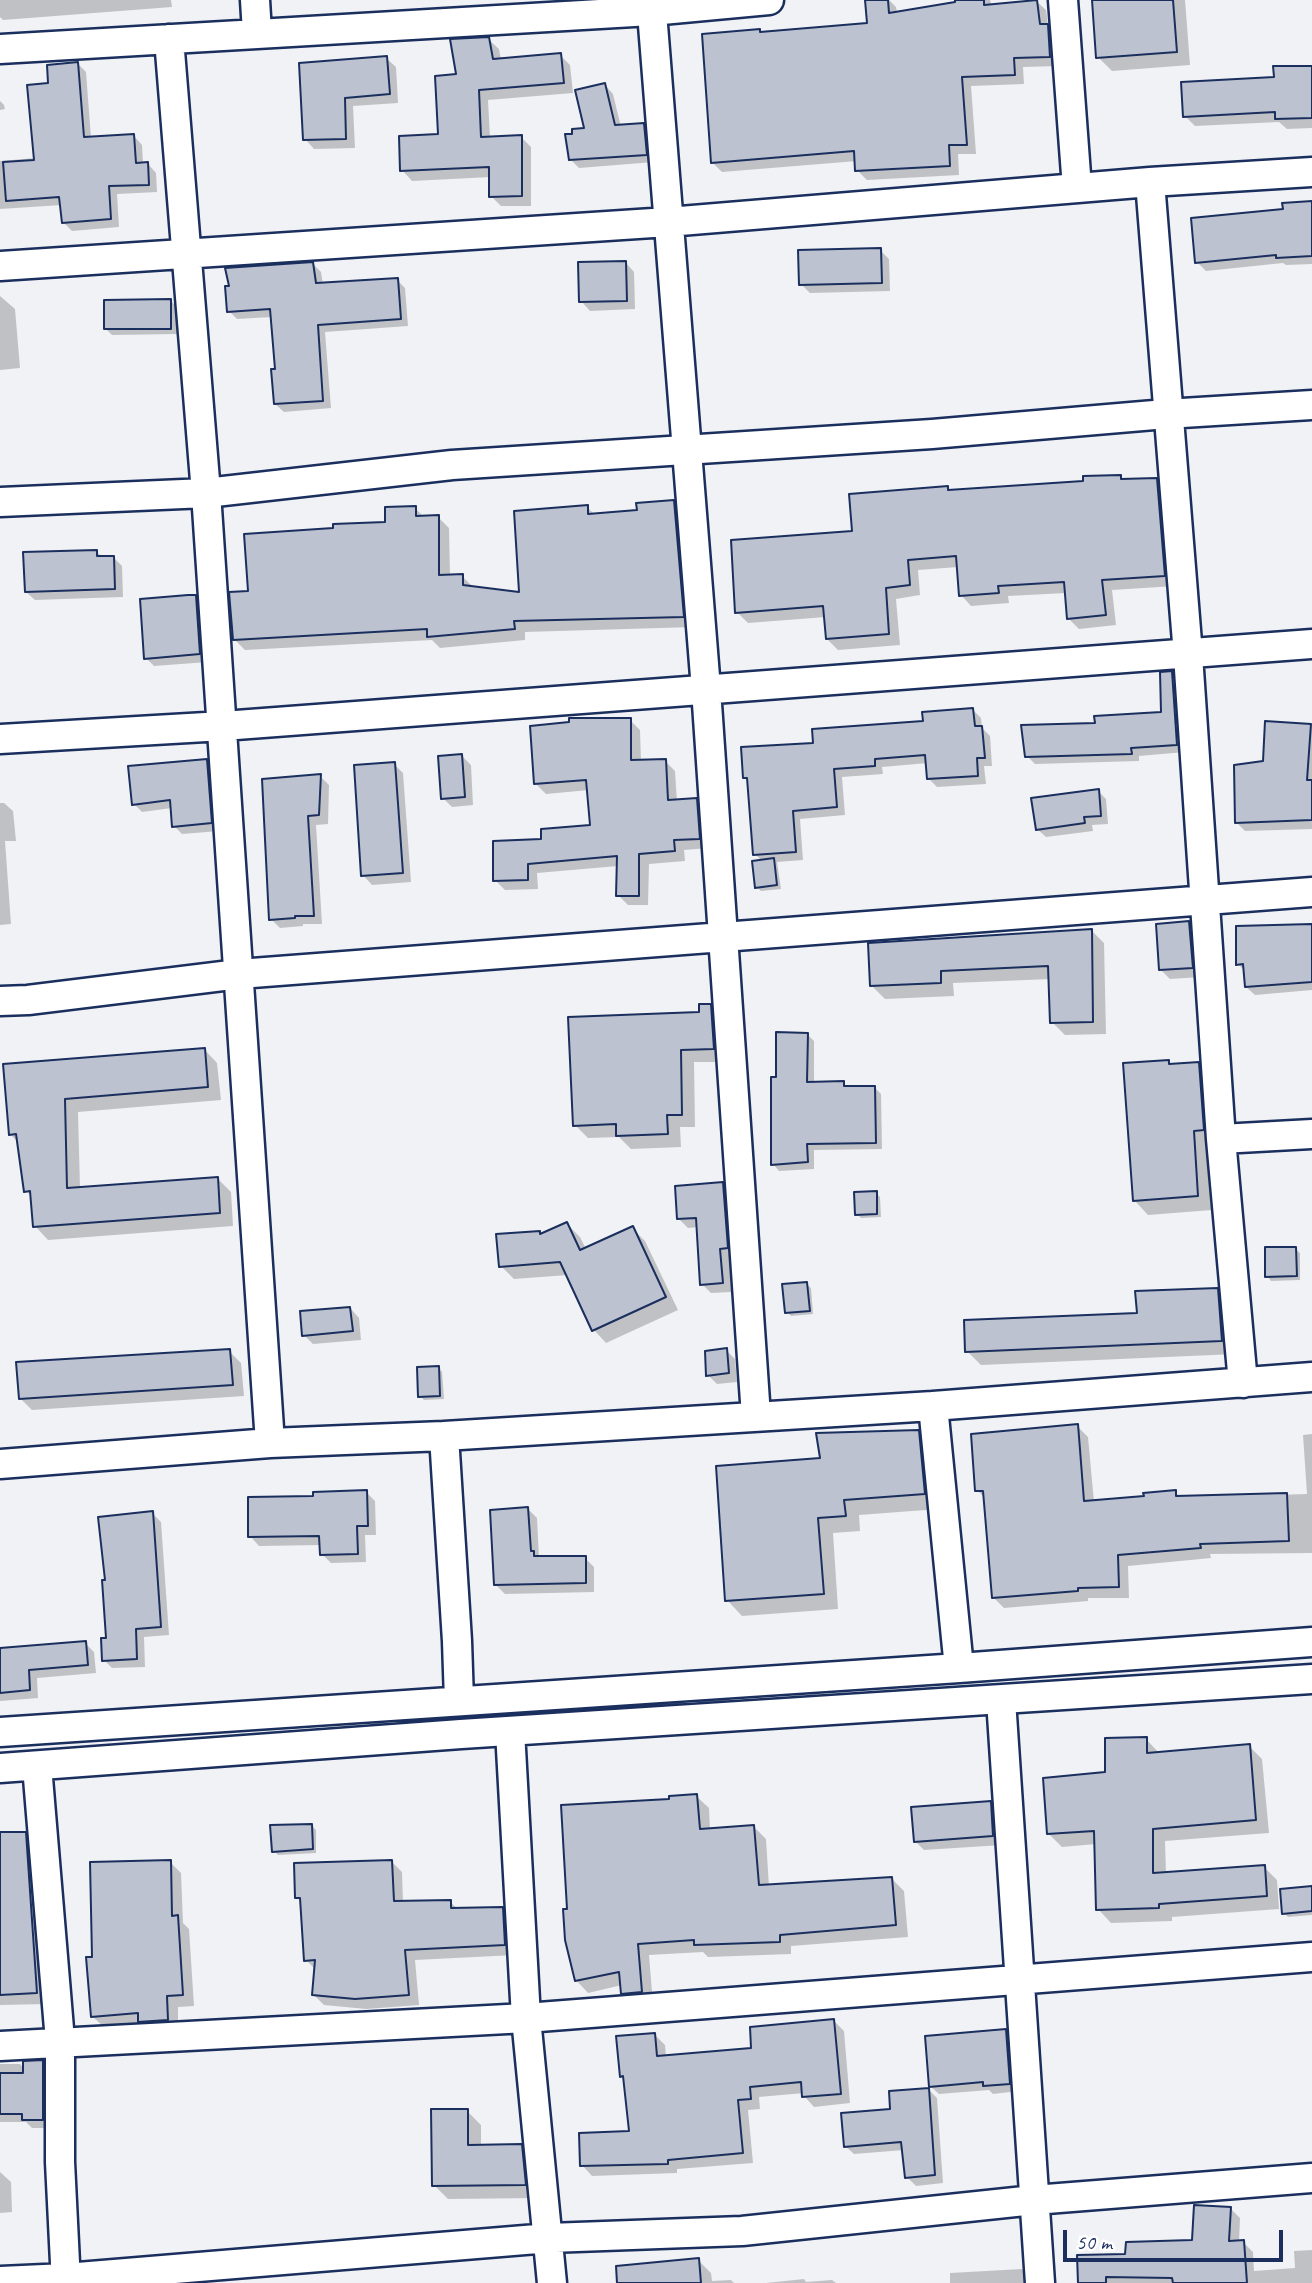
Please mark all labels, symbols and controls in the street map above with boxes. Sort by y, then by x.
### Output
scale bar [1067,2216,1288,2260]
text: 50 m [1076,2229,1112,2255]

